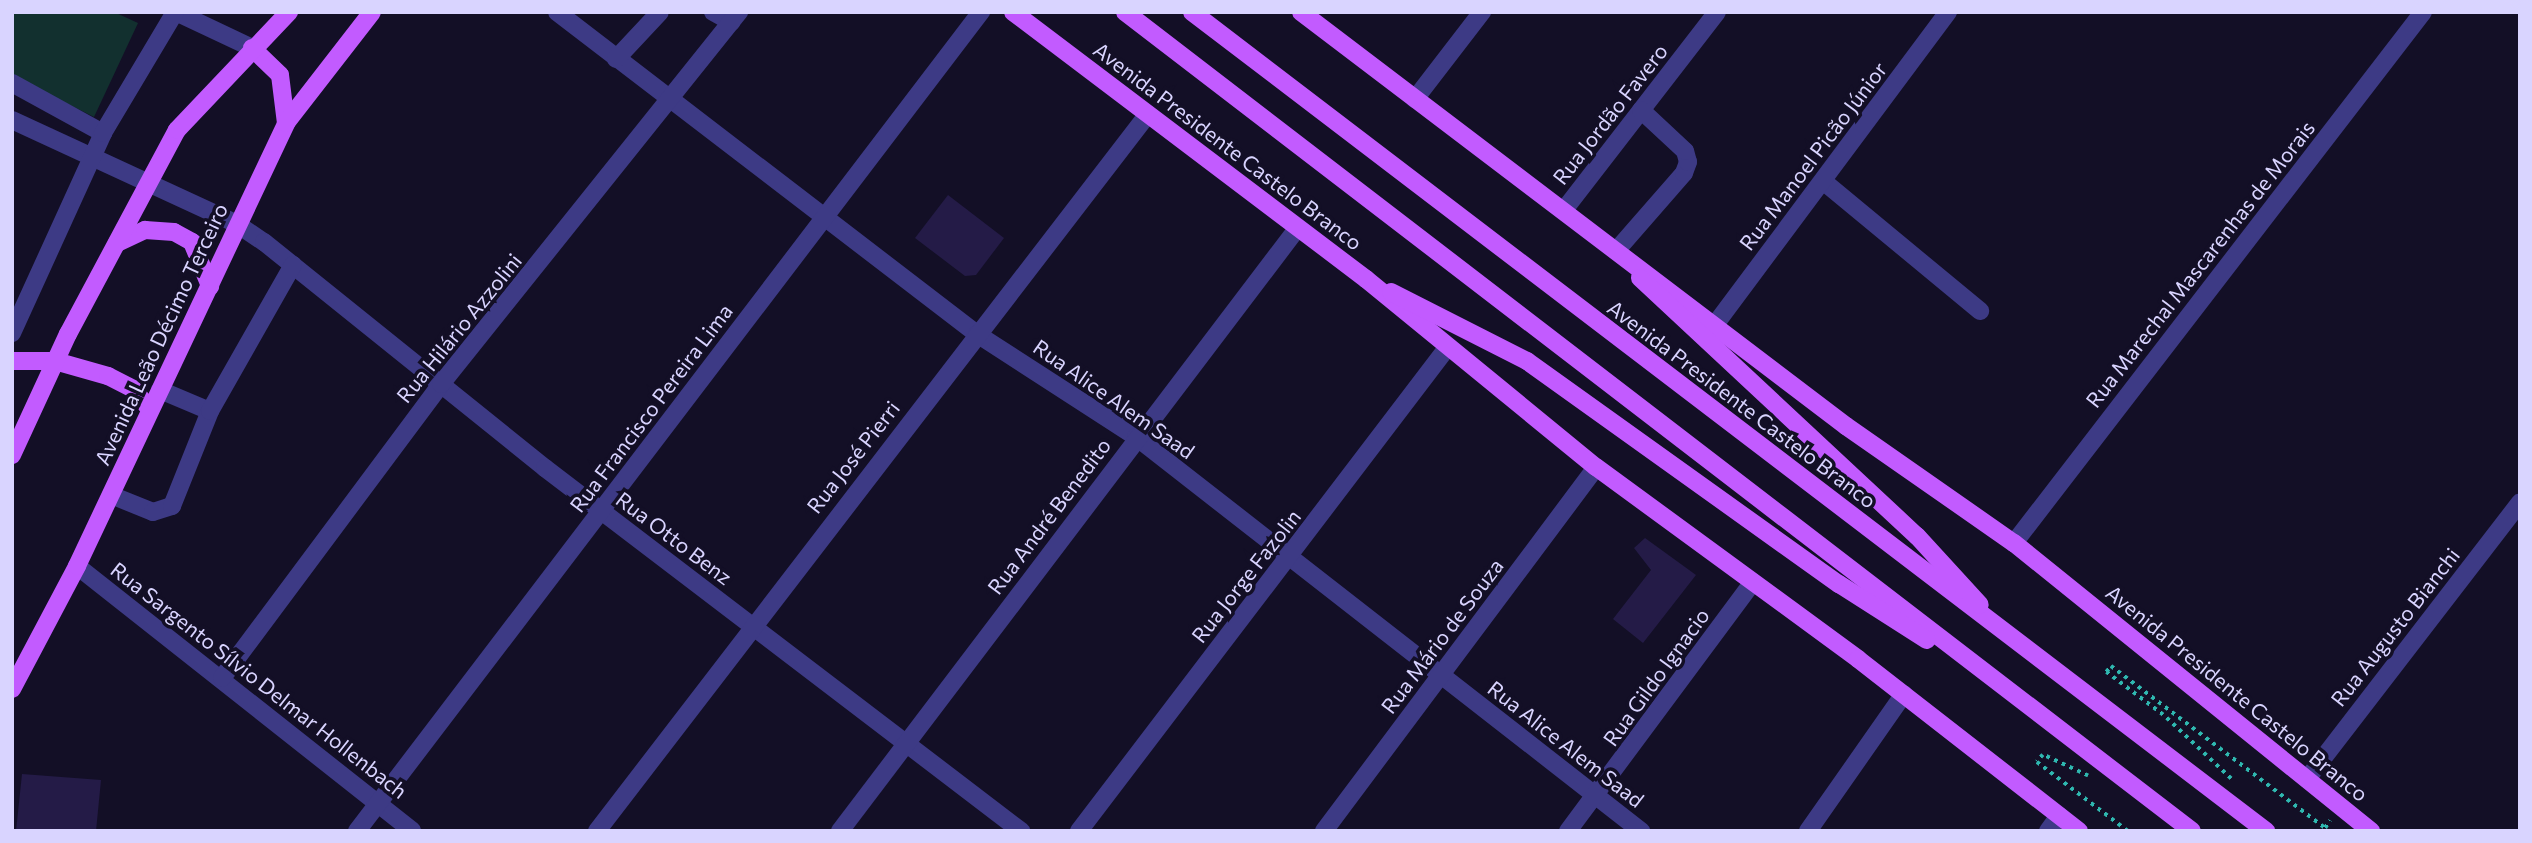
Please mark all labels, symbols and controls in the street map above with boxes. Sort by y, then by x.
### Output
street label: Avenida Presidente Castelo Branco [1089,37,1367,255]
street label: Rua Jordão Favero [1547,39,1673,189]
street label: Rua Manoel Picão Júnior [1734,57,1892,255]
street label: Rua Marechal Mascarenhas de Morais [2080,116,2320,412]
street label: Avenida Leão Décimo Terceiro [89,199,233,469]
street label: Rua Hilário Azzolini [391,248,527,408]
street label: Avenida Presidente Castelo Branco [1603,295,1881,513]
street label: Rua Francisco Pereira Lima [564,299,738,517]
street label: Rua Alice Alem Saad [1029,334,1199,464]
street label: Rua José Pierri [801,396,905,518]
street label: Rua André Benedito [982,433,1116,599]
street label: Rua Otto Benz [611,486,737,590]
street label: Rua Jorge Fazolin [1186,504,1306,648]
street label: Rua Augusto Bianchi [2325,543,2465,711]
street label: Rua Mário de Souza [1376,554,1508,718]
street label: Rua Sargento Sílvio Delmar Hollenbach [106,556,412,804]
street label: Avenida Presidente Castelo Branco [2101,579,2373,807]
street label: Rua Gildo Ignacio [1598,603,1714,751]
street label: Rua Alice Alem Saad [1483,675,1649,813]

